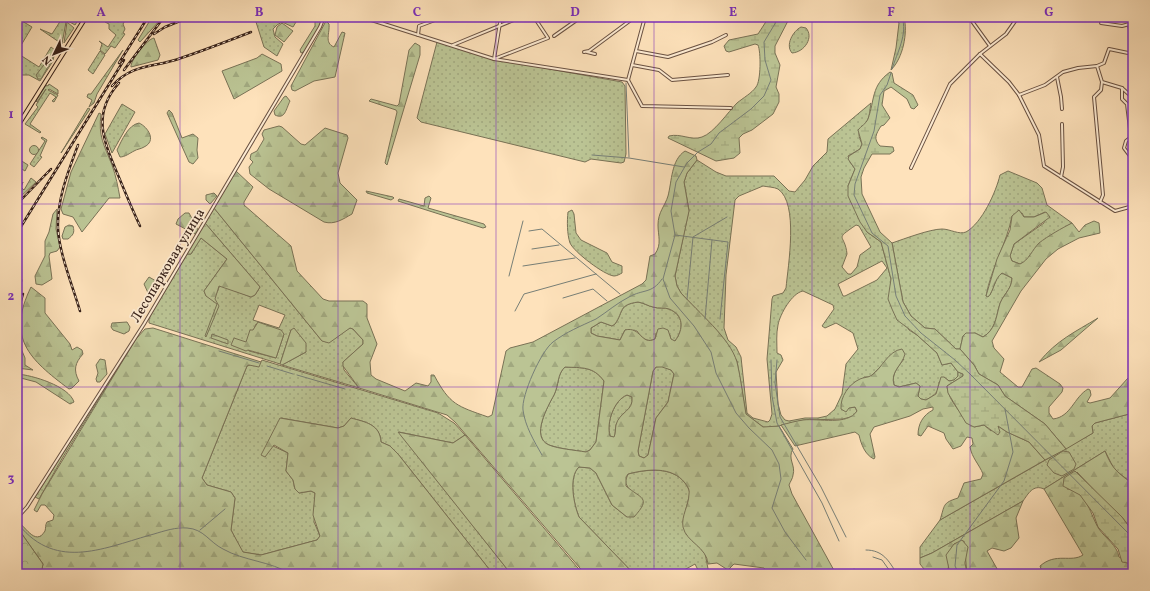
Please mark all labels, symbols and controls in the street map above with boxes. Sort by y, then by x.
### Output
text: A [96,4,106,22]
text: B [255,4,264,22]
text: C [413,4,421,22]
text: D [570,4,580,22]
text: E [729,4,737,22]
text: F [887,4,895,22]
text: G [1044,4,1054,22]
north arrow [34,34,74,74]
text: N [40,52,56,68]
text: 1 [8,106,14,124]
street label: Лесопарковая улица [127,205,210,326]
text: 2 [8,288,15,306]
text: 3 [8,470,15,488]

